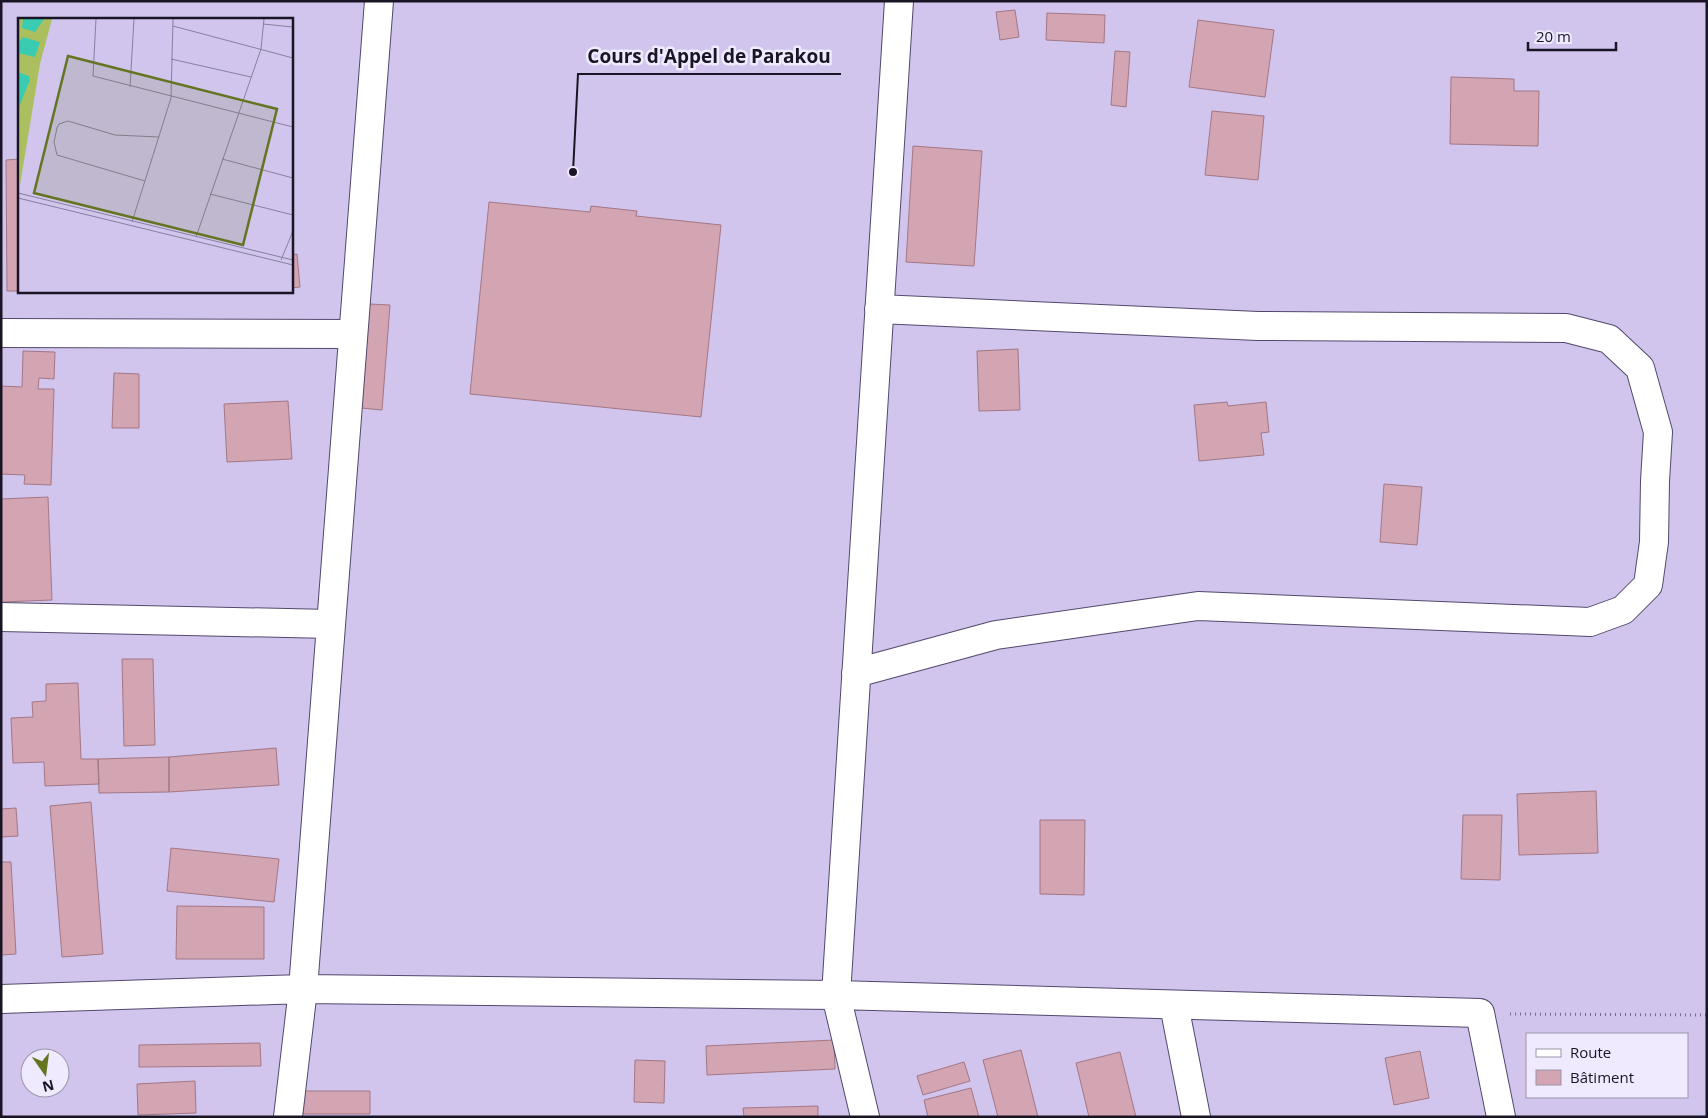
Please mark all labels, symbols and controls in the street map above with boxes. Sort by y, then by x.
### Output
inset map [18,18,292,292]
scale bar [1528,20,1616,52]
text: 20 m [1536,26,1571,46]
callout: Cours d'Appel de Parakou [578,40,841,74]
text: Cours d'Appel de Parakou [587,43,831,69]
legend [1526,1033,1688,1098]
text: Route [1570,1042,1611,1062]
north arrow [20,1048,70,1098]
text: Bâtiment [1570,1067,1634,1087]
text: N [40,1076,56,1097]

